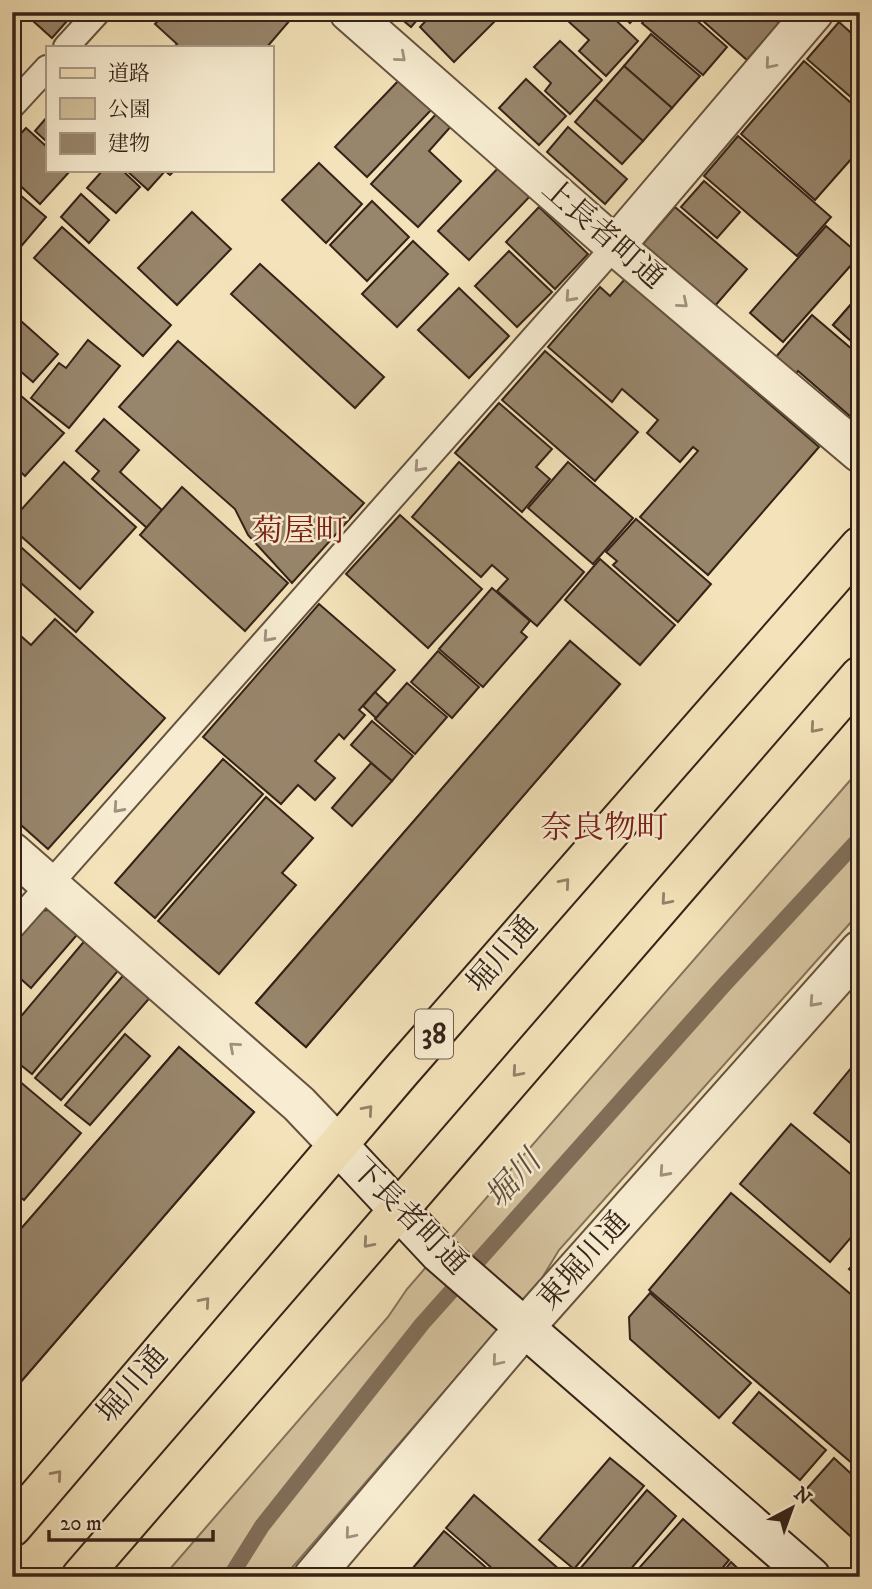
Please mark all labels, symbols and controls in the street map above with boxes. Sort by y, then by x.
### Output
legend [46,46,273,172]
one-way arrow [393,49,406,61]
one-way arrow [766,56,778,69]
text: 道路 [108,61,150,87]
text: 公園 [108,97,150,123]
text: 建物 [108,131,150,157]
street label: 上長者町通 [534,171,672,297]
one-way arrow [566,289,578,302]
one-way arrow [675,295,688,307]
one-way arrow [415,459,427,472]
district label: 菊屋町 [251,512,347,552]
one-way arrow [264,629,277,642]
one-way arrow [811,719,823,732]
one-way arrow [114,800,126,813]
district label: 奈良物町 [540,809,668,849]
one-way arrow [557,878,569,891]
one-way arrow [662,891,674,904]
street label: 堀川通 [460,909,546,1001]
one-way arrow [810,993,823,1006]
road number: 38 [415,1010,453,1058]
one-way arrow [229,1043,242,1055]
one-way arrow [513,1063,525,1076]
one-way arrow [360,1105,372,1118]
water label: 堀川 [478,1141,552,1217]
street label: 下長者町通 [343,1151,475,1283]
one-way arrow [659,1164,672,1177]
street label: 東堀川通 [530,1204,638,1318]
one-way arrow [364,1235,376,1248]
one-way arrow [197,1297,209,1310]
street label: 堀川通 [90,1339,176,1431]
one-way arrow [493,1352,505,1365]
one-way arrow [49,1470,61,1483]
north arrow [756,1474,826,1544]
text: N [789,1483,816,1510]
scale bar [49,1498,214,1542]
text: 20 m [60,1511,102,1537]
one-way arrow [346,1526,358,1539]

